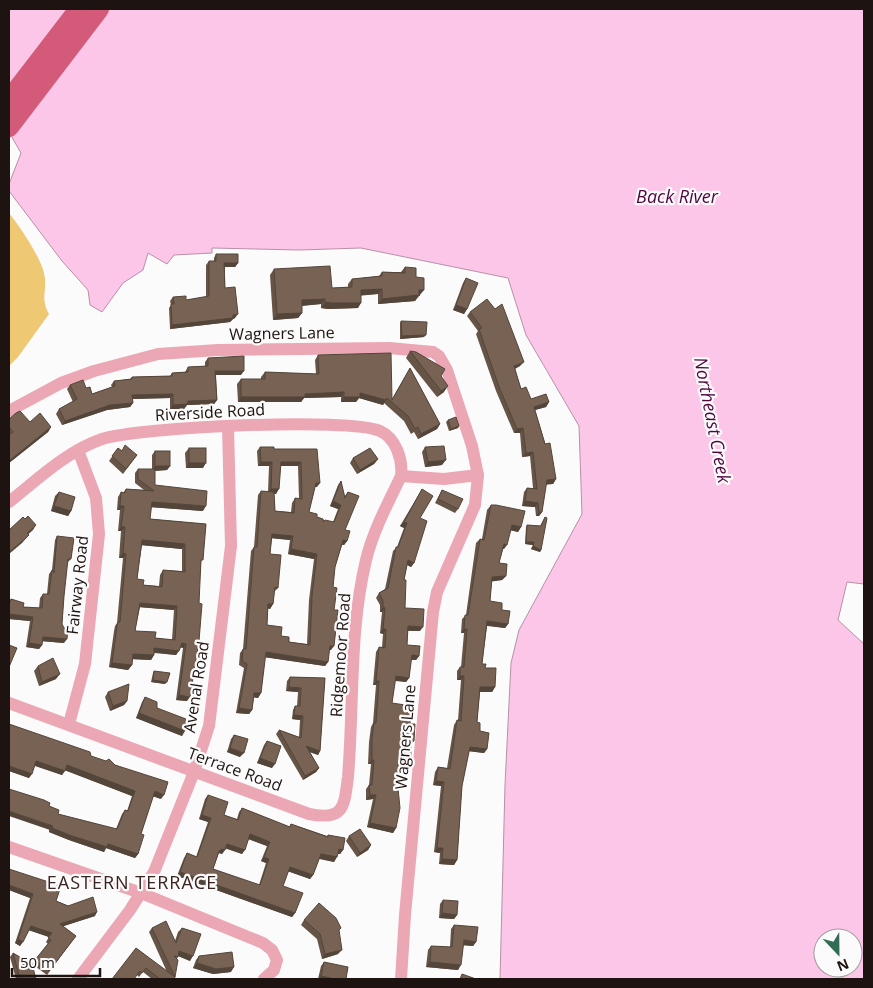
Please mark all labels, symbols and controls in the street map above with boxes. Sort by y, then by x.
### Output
water label: Back River [636,184,719,208]
street label: Wagners Lane [229,321,335,345]
water label: Northeast Creek [689,355,737,486]
street label: Riverside Road [154,398,266,426]
street label: Fairway Road [61,534,93,636]
street label: Ridgemoor Road [325,592,355,718]
street label: Avenal Road [178,640,214,734]
street label: Wagners Lane [389,683,421,791]
street label: Terrace Road [185,742,285,796]
district label: EASTERN TERRACE [47,870,217,894]
north arrow [813,928,863,978]
scale bar [12,946,100,978]
text: 50 m [20,952,55,972]
text: N [834,955,852,976]

